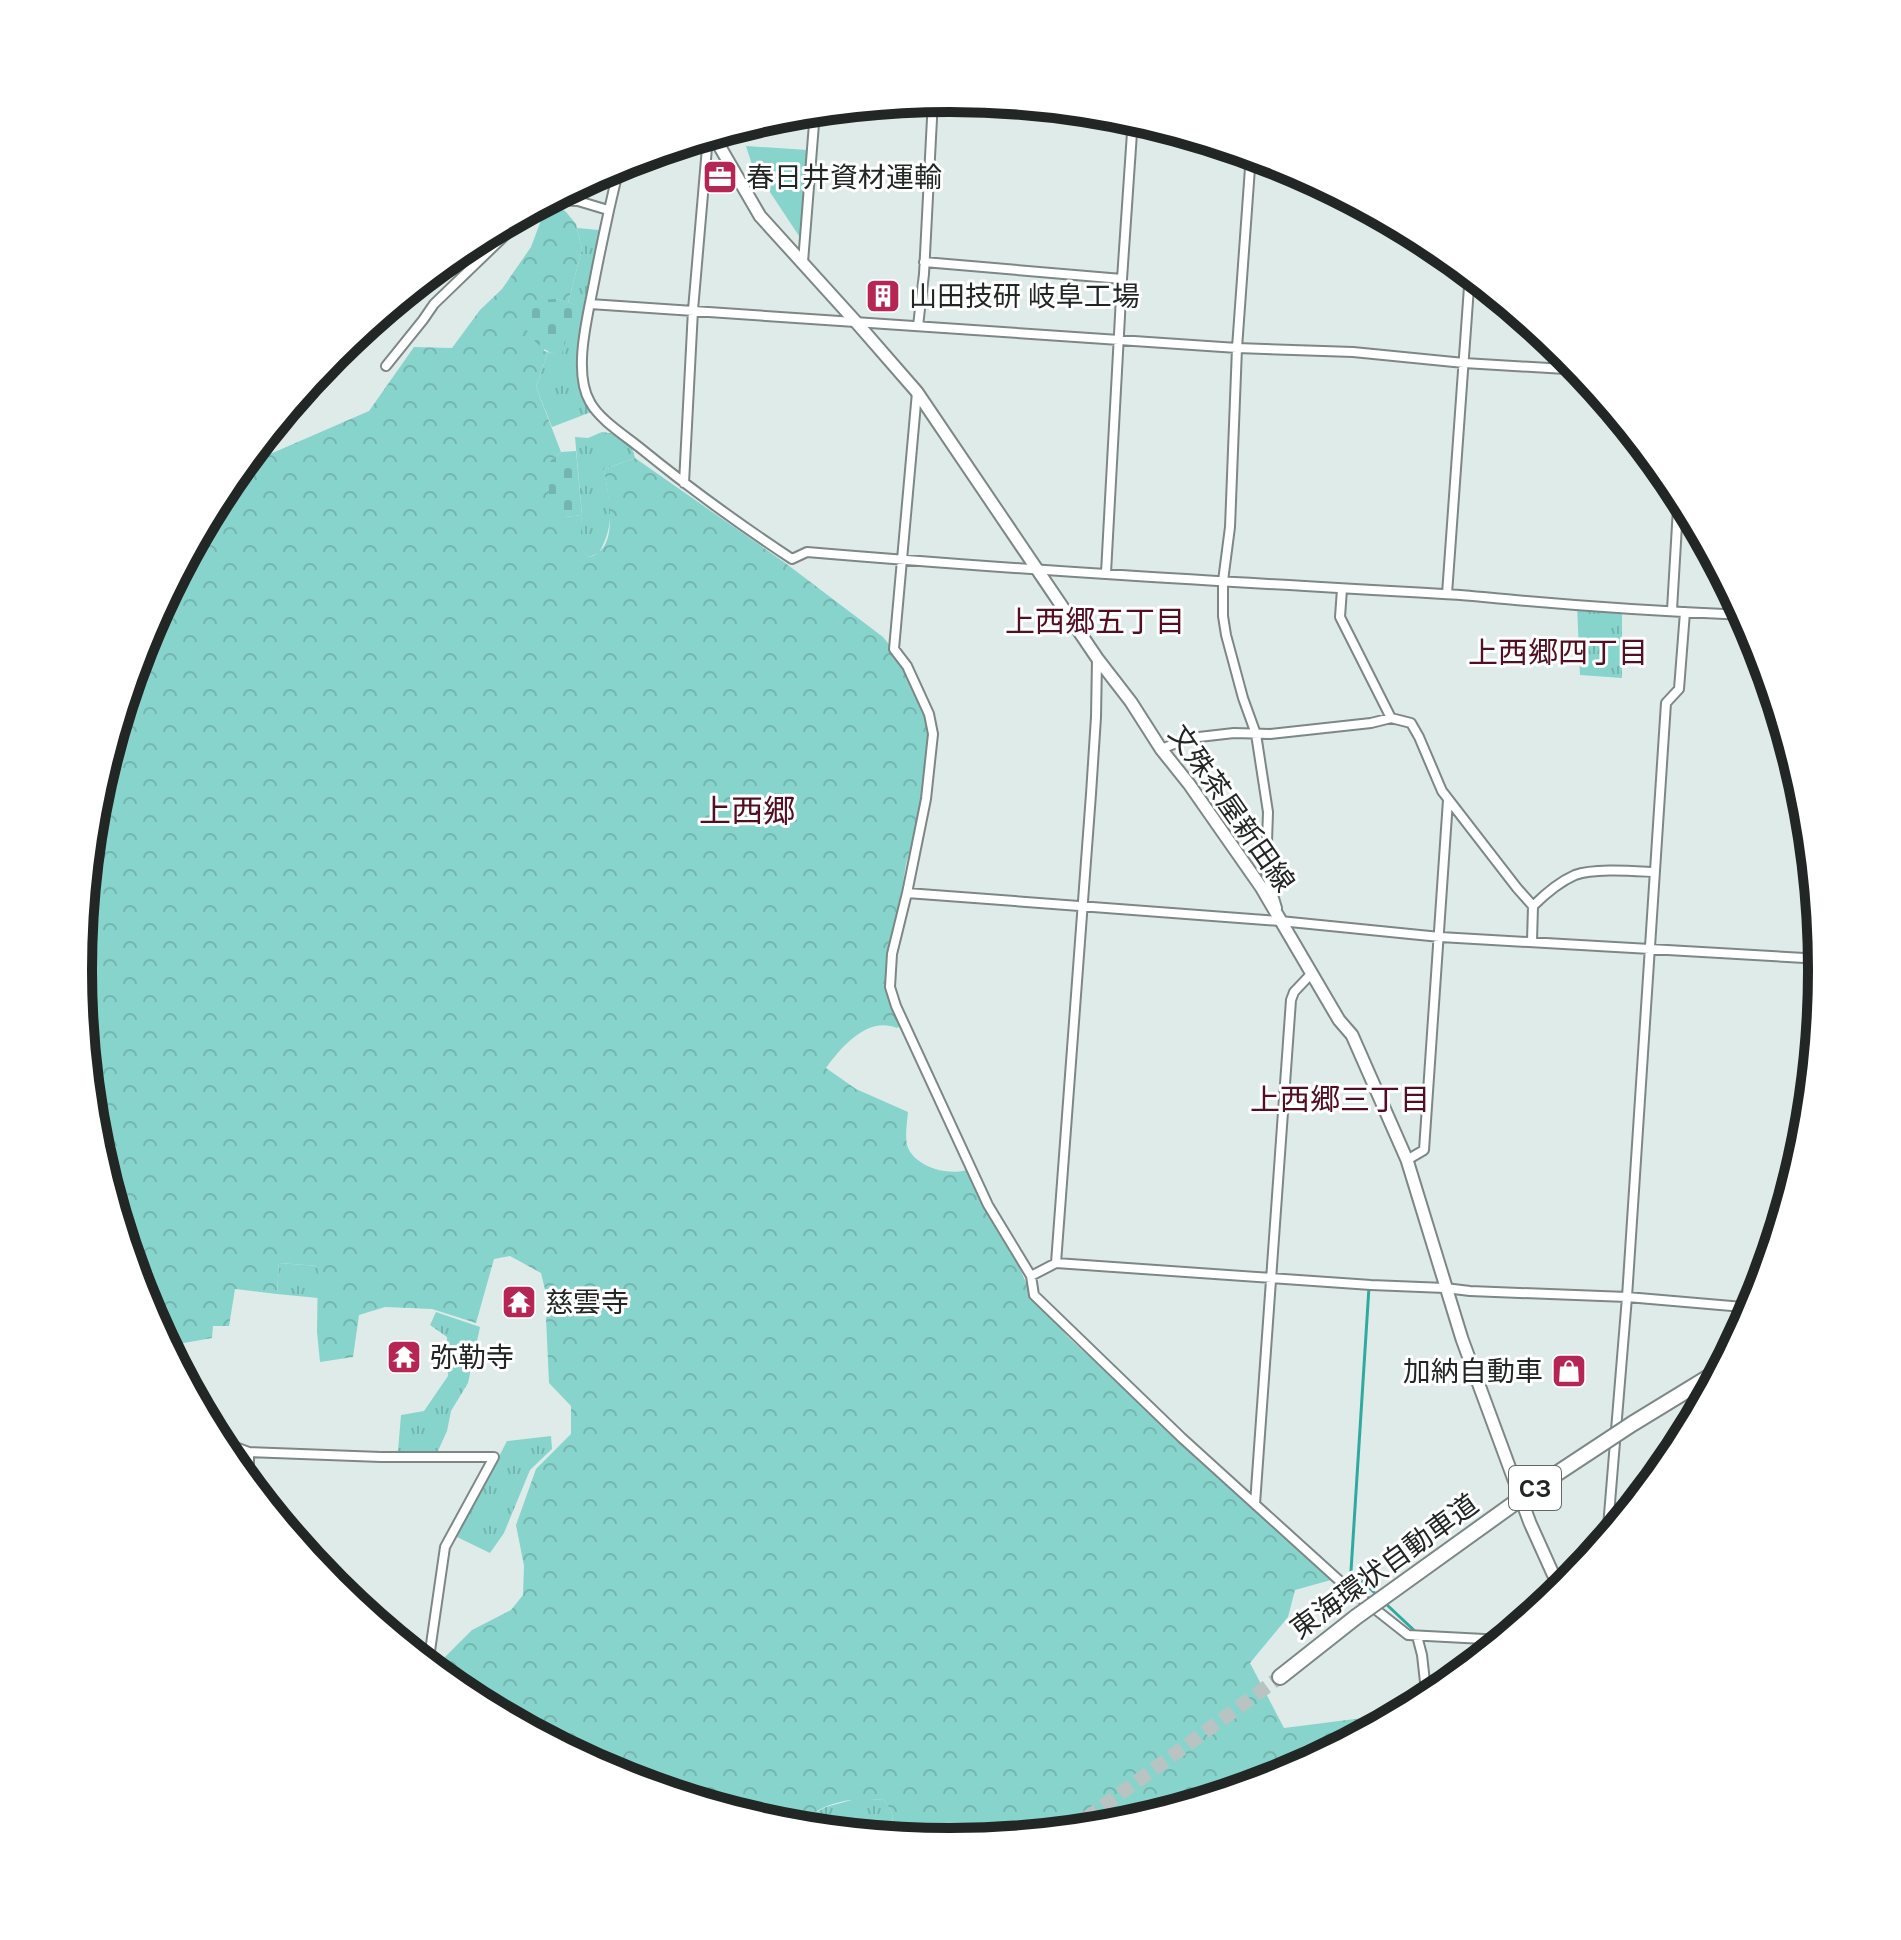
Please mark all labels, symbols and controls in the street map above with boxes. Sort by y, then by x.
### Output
office icon: 春日井資材運輸 [701,158,739,196]
place label: 春日井資材運輸 [746,161,942,194]
building icon: 山田技研 岐阜工場 [864,277,902,315]
place label: 山田技研 岐阜工場 [909,280,1140,313]
district label: 上西郷五丁目 [1005,604,1185,640]
district label: 上西郷四丁目 [1468,635,1648,671]
street label: 文殊茶屋新田線 [1162,719,1301,898]
district label: 上西郷 [699,793,795,830]
district label: 上西郷三丁目 [1250,1082,1430,1118]
temple icon: 慈雲寺 [500,1283,538,1321]
place label: 慈雲寺 [545,1286,629,1319]
temple icon: 弥勒寺 [385,1338,423,1376]
place label: 弥勒寺 [430,1341,514,1374]
shop icon: 加納自動車 [1550,1352,1588,1390]
place label: 加納自動車 [1403,1355,1543,1388]
road number: C3 [1509,1466,1561,1510]
street label: 東海環状自動車道 [1284,1487,1485,1646]

